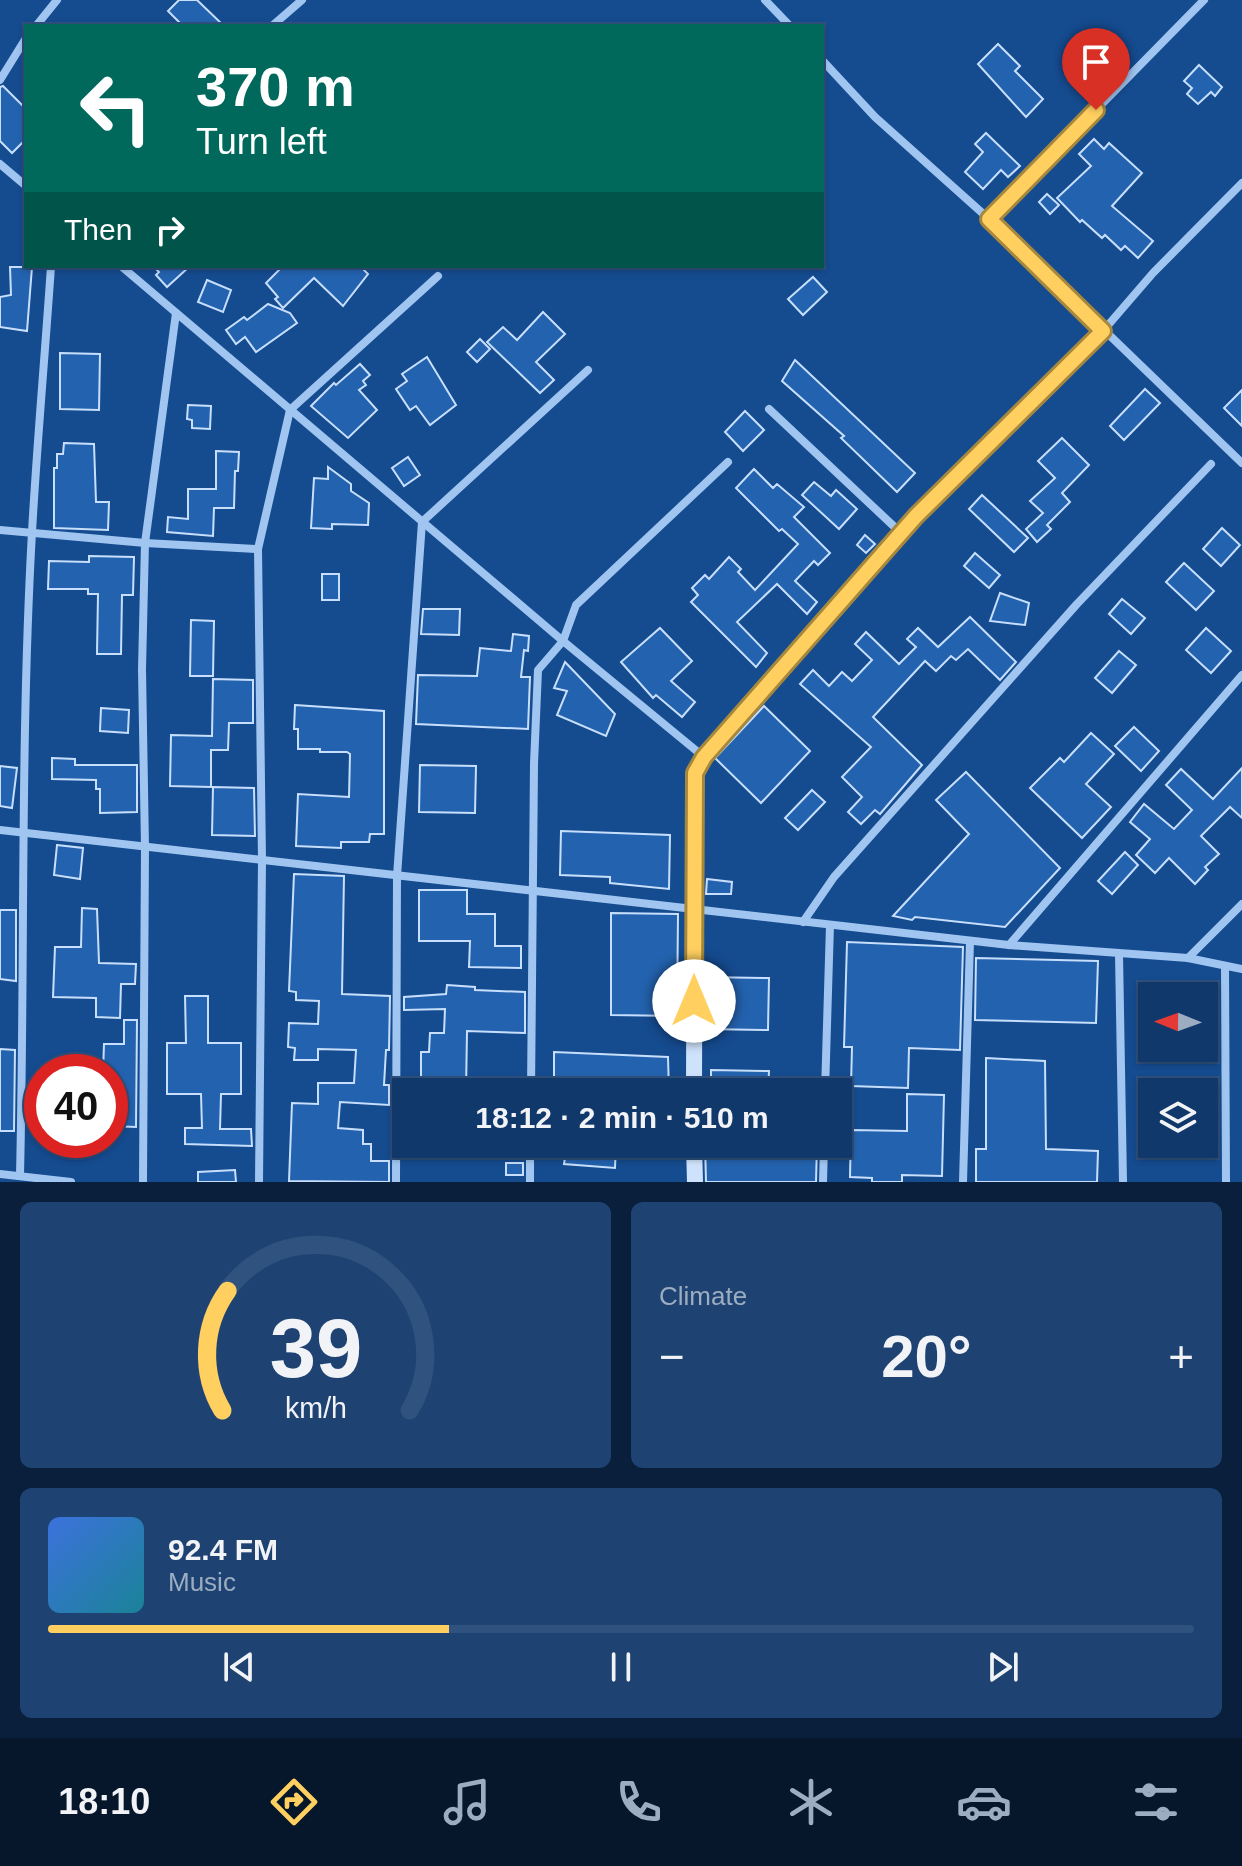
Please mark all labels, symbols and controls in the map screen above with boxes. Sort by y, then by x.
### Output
pin [1062,28,1130,110]
icon: arrive [1074,40,1118,84]
text: 370 m [196,55,355,118]
icon: left [64,56,168,160]
text: Turn left [196,121,327,162]
icon: right [148,208,192,252]
text: Then [64,213,132,246]
position arrow [652,959,736,1043]
north arrow [1138,982,1218,1062]
map controls [1138,982,1218,1158]
speed limit sign: 40 [24,1054,128,1158]
button: layers [1138,1078,1218,1158]
text: 18:12 · 2 min · 510 m [475,1101,769,1134]
text: Climate [659,1281,747,1311]
text: 39 [269,1302,362,1395]
text: 20° [881,1323,972,1390]
text: − [659,1332,685,1381]
text: + [1168,1332,1194,1381]
text: km/h [285,1392,346,1424]
text: 92.4 FM [168,1533,278,1566]
text: Music [168,1567,236,1597]
icon: previous [217,1645,261,1689]
icon: pause [599,1645,643,1689]
icon: next [981,1645,1025,1689]
icon: directions [266,1774,322,1830]
icon: music [439,1774,495,1830]
icon: phone [611,1774,667,1830]
icon: climate [783,1774,839,1830]
icon: car [956,1774,1012,1830]
icon: filters [1128,1774,1184,1830]
text: 18:10 [58,1781,150,1822]

